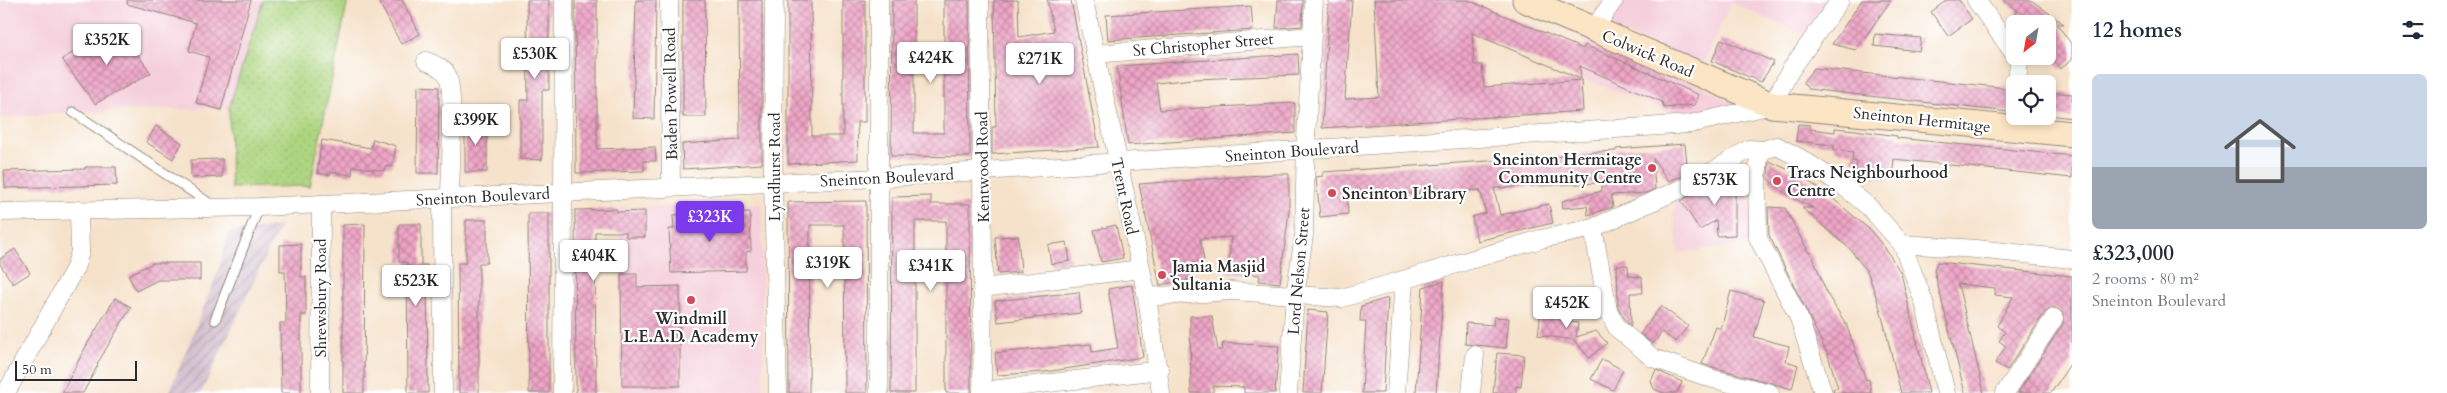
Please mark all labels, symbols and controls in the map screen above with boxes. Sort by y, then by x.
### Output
north arrow [2006,15,2056,65]
map controls [2006,15,2056,125]
text: 12 homes [2092,16,2182,45]
icon: filters [2399,16,2427,44]
pin: £352K [72,23,142,66]
street label: Colwick Road [1598,25,1697,83]
street label: Baden Powell Road [659,27,683,161]
street label: St Christopher Street [1132,28,1274,62]
text: £352K [84,29,130,51]
pin: £530K [500,38,570,80]
pin: £424K [896,42,966,84]
pin: £271K [1005,42,1075,85]
text: £530K [512,43,558,65]
text: £424K [908,47,954,69]
text: £271K [1017,48,1063,70]
button: locate [2006,75,2056,125]
street label: Sneinton Hermitage [1852,102,1992,138]
pin: £399K [441,104,511,146]
icon: home [2215,106,2305,196]
text: £399K [453,109,499,131]
street label: Kentwood Road [971,111,995,223]
street label: Lyndhurst Road [764,112,786,222]
street label: Sneinton Boulevard [1224,136,1360,168]
place label: Sneinton Hermitage Community Centre [1493,149,1642,189]
street label: Trent Road [1105,156,1143,237]
marker: Sneinton Hermitage Community Centre [1646,162,1658,174]
place label: Tracs Neighbourhood Centre [1787,162,1948,202]
street label: Sneinton Boulevard [820,163,955,192]
pin: £573K [1680,164,1750,206]
text: £573K [1692,169,1738,191]
marker: Tracs Neighbourhood Centre [1771,175,1783,187]
street label: Sneinton Boulevard [416,182,551,211]
place label: Sneinton Library [1342,183,1467,205]
marker: Sneinton Library [1326,187,1338,199]
pin: £323K [675,200,745,243]
text: £323K [687,206,733,228]
street label: Lord Nelson Street [1282,206,1316,336]
street label: Shrewsbury Road [310,238,332,358]
text: £323,000 [2092,239,2174,268]
pin: £404K [559,240,629,282]
text: £404K [571,245,617,267]
pin: £319K [793,246,863,289]
pin: £341K [896,250,966,292]
text: £319K [805,252,851,274]
text: £341K [908,255,954,277]
place label: Jamia Masjid Sultania [1170,256,1265,296]
pin: £523K [381,264,451,307]
text: 2 rooms · 80 m² [2092,268,2199,290]
marker: Jamia Masjid Sultania [1156,269,1168,281]
text: £523K [393,270,439,292]
pin: £452K [1532,286,1602,329]
text: Sneinton Boulevard [2092,290,2226,312]
text: £452K [1544,292,1590,314]
marker: Windmill L.E.A.D. Academy [685,294,697,306]
place label: Windmill L.E.A.D. Academy [623,308,759,348]
scale bar [15,358,138,381]
text: 50 m [22,360,52,379]

